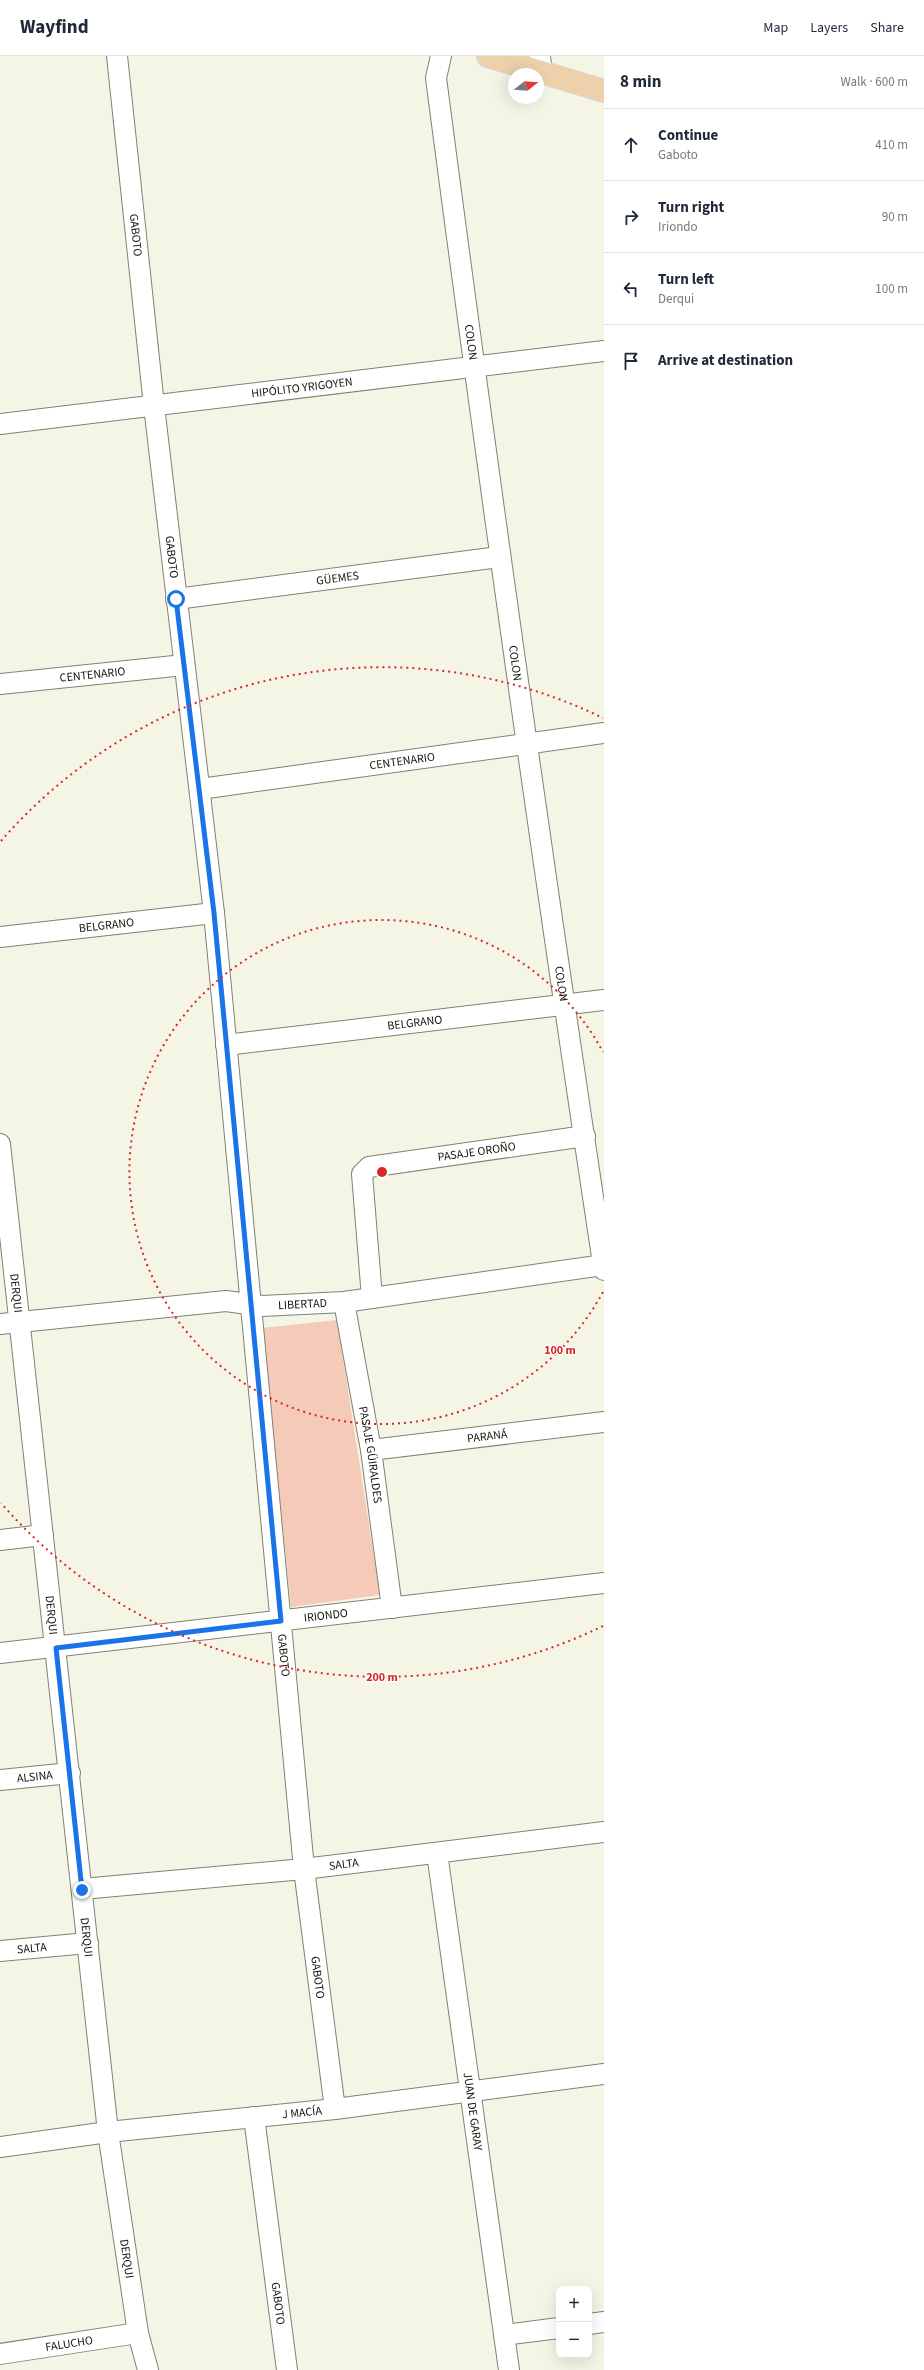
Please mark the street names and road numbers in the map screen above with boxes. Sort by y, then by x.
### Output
street label: GABOTO [125,213,147,257]
street label: COLON [460,323,482,361]
street label: HIPÓLITO YRIGOYEN [250,373,353,402]
street label: GABOTO [161,535,183,579]
street label: GÜEMES [315,567,360,589]
street label: COLON [505,644,526,682]
street label: CENTENARIO [59,663,126,686]
street label: CENTENARIO [368,748,436,774]
street label: BELGRANO [78,914,135,937]
street label: COLON [550,965,572,1003]
street label: BELGRANO [386,1011,443,1034]
street label: PASAJE OROÑO [436,1138,517,1166]
street label: DERQUI [6,1273,27,1314]
street label: LIBERTAD [278,1294,327,1314]
street label: PASAJE GÜIRALDES [355,1405,386,1504]
street label: PARANÁ [466,1425,509,1447]
street label: DERQUI [41,1595,62,1636]
street label: IRIONDO [303,1604,349,1626]
street label: GABOTO [273,1633,294,1677]
street label: ALSINA [16,1766,54,1787]
street label: SALTA [328,1854,360,1874]
street label: DERQUI [76,1917,97,1958]
street label: SALTA [16,1938,48,1958]
street label: GABOTO [307,1955,329,2000]
street label: JUAN DE GARAY [459,2071,487,2152]
street label: J MACÍA [281,2102,323,2123]
street label: DERQUI [116,2238,138,2279]
street label: GABOTO [267,2281,290,2326]
street label: FALUCHO [44,2331,94,2355]

